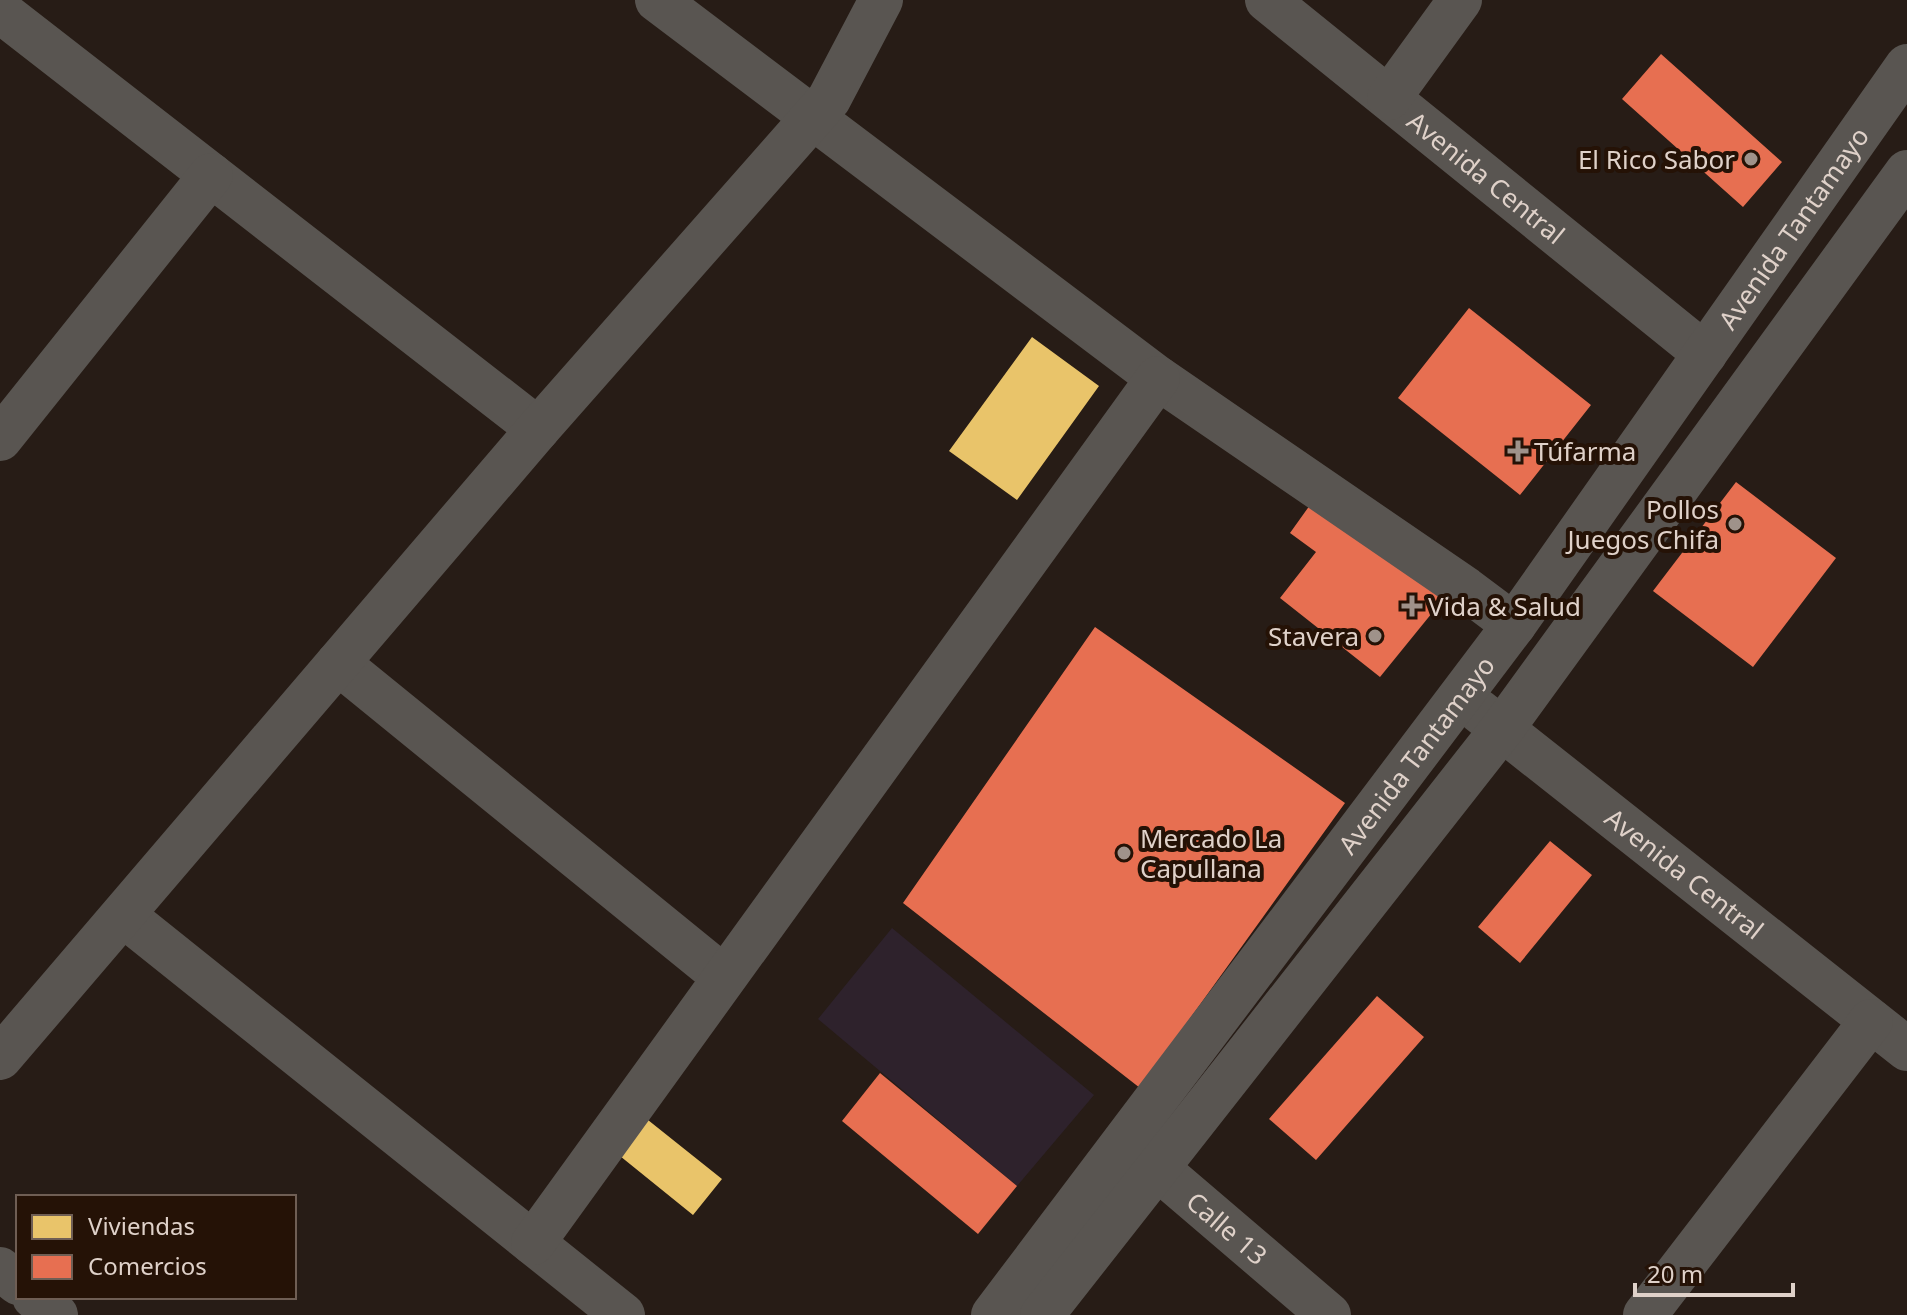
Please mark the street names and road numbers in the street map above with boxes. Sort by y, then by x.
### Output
street label: Avenida Central [1400,103,1573,252]
street label: Avenida Tantamayo [1710,120,1877,336]
street label: Avenida Tantamayo [1329,648,1503,861]
street label: Avenida Central [1598,800,1771,947]
street label: Calle 13 [1179,1183,1275,1273]

